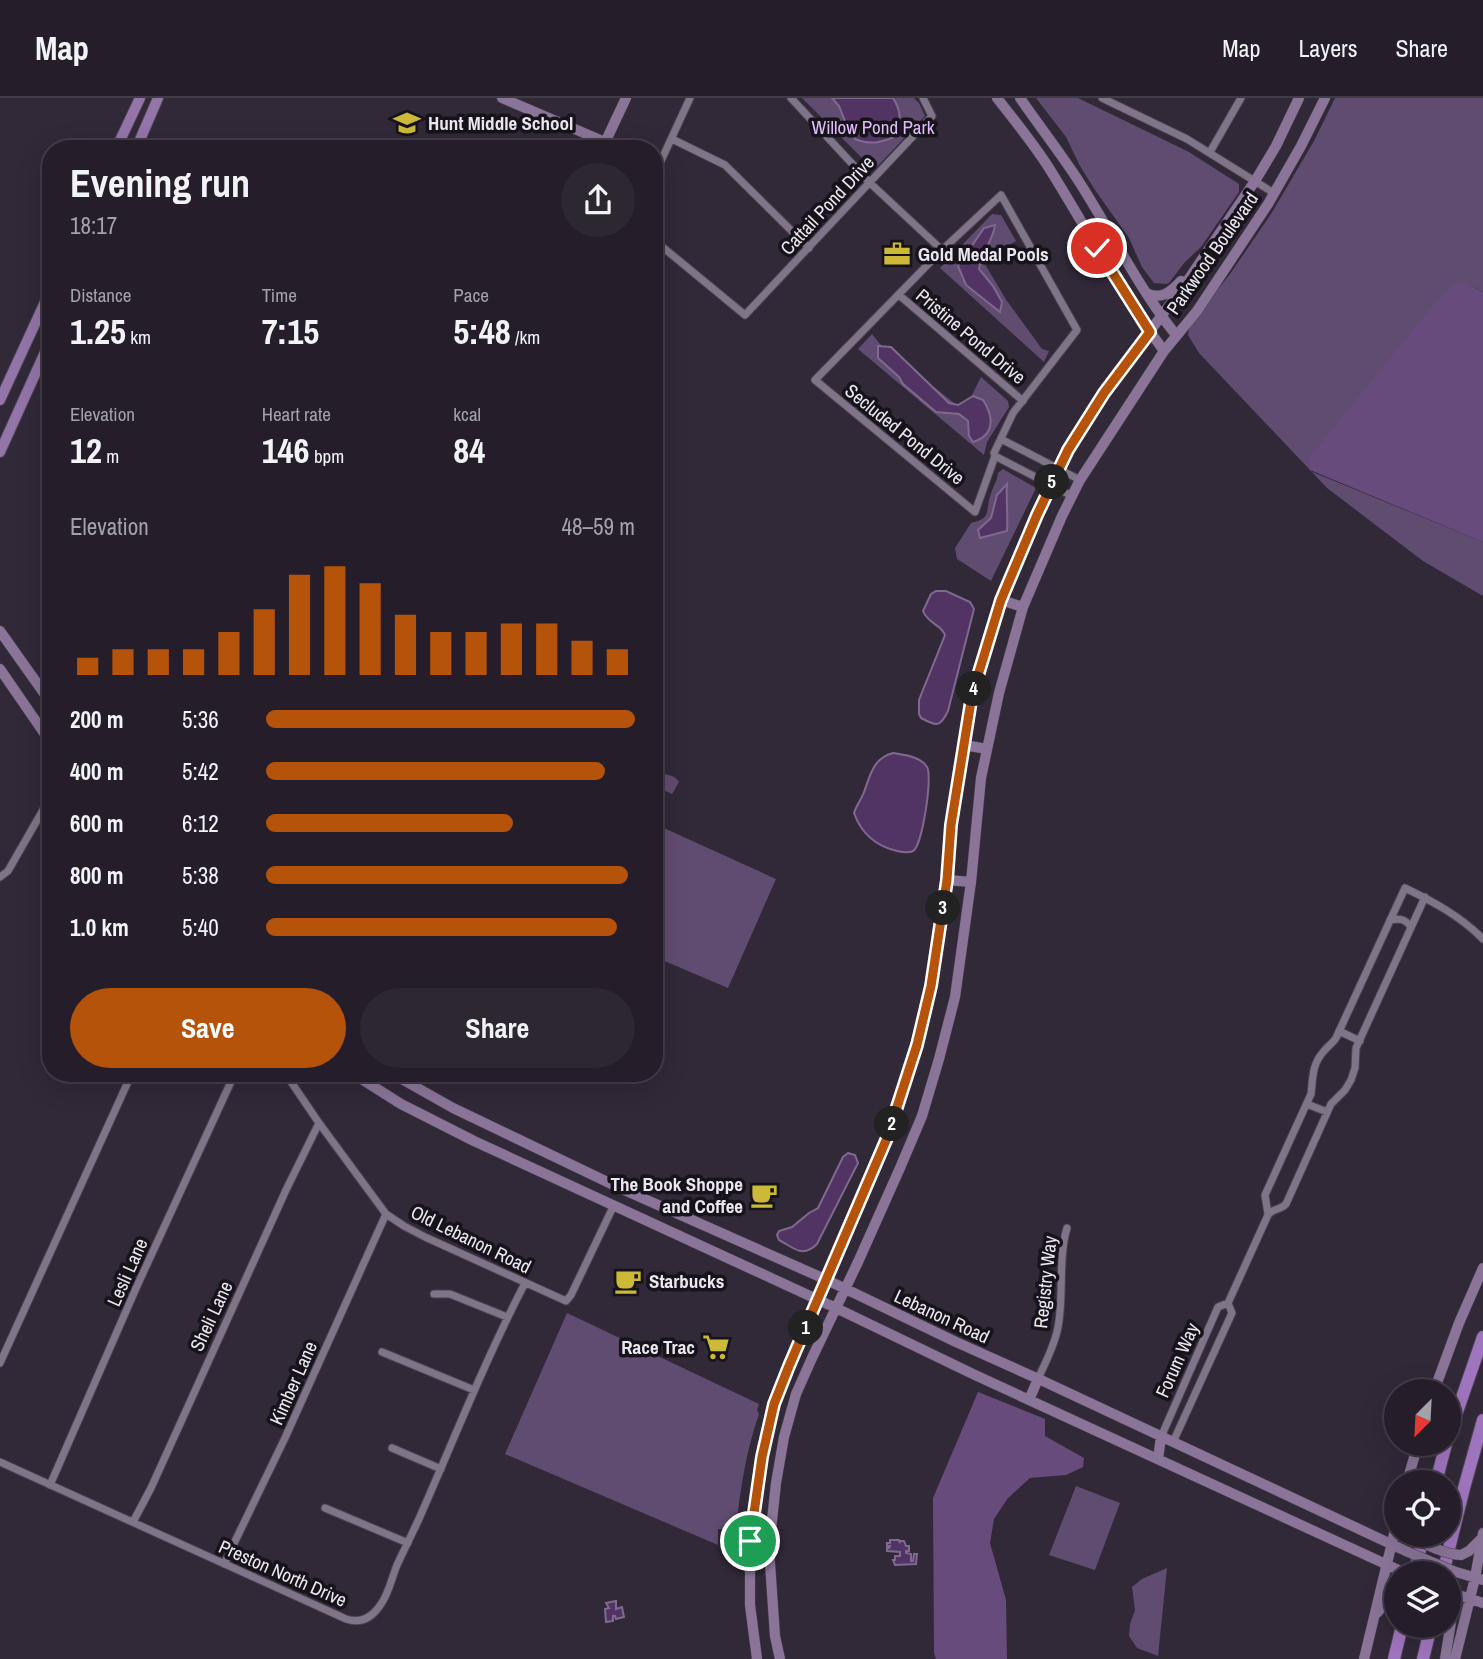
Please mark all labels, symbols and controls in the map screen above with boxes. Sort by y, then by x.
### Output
text: Map [35,26,89,70]
text: Map [1222,32,1260,64]
text: Layers [1298,32,1357,64]
text: Share [1395,32,1448,64]
school or university icon: Hunt Middle School [392,108,422,138]
place label: Hunt Middle School [428,110,573,136]
park label: Willow Pond Park [812,114,935,140]
street label: Cattail Pond Drive [774,150,880,260]
text: Evening run [70,158,250,209]
button: share [561,163,635,237]
street label: Parkwood Boulevard [1160,187,1264,319]
text: 18:17 [70,210,117,241]
pin [1067,218,1127,278]
icon: check [1078,229,1116,267]
office icon: Gold Medal Pools [882,239,912,269]
place label: Gold Medal Pools [918,241,1049,267]
text: Distance [70,282,131,308]
text: Time [262,282,297,308]
text: Pace [453,282,489,308]
street label: Pristine Pond Drive [911,282,1031,390]
text: 1.25 [70,308,126,355]
text: 7:15 [262,308,319,355]
text: 5:48 [453,308,511,355]
text: km [126,324,151,350]
text: /km [511,324,540,350]
street label: Secluded Pond Drive [840,378,970,490]
text: Elevation [70,401,135,427]
text: Heart rate [262,401,331,427]
text: kcal [453,401,481,427]
text: 12 [70,427,102,474]
text: 146 [262,427,310,474]
text: 84 [453,427,485,474]
text: m [102,443,119,469]
text: bpm [310,443,344,469]
pin: 5 [1034,464,1070,500]
text: 5 [1047,468,1056,494]
text: Elevation [70,511,149,542]
text: 48–59 m [562,511,635,542]
pin: 4 [956,672,992,706]
text: 4 [969,675,978,701]
text: 200 m [70,704,123,735]
text: 5:36 [182,704,219,735]
text: 400 m [70,756,123,787]
text: 5:42 [182,756,219,787]
text: 600 m [70,808,123,839]
text: 6:12 [182,808,219,839]
text: 800 m [70,860,123,891]
text: 5:38 [182,860,219,891]
pin: 3 [926,890,960,926]
text: 3 [938,894,947,920]
text: 1.0 km [70,912,129,943]
text: 5:40 [182,912,219,943]
button: Save [70,988,346,1068]
button: Share [360,988,635,1068]
pin: 2 [874,1107,910,1142]
text: 2 [887,1110,896,1136]
place label: The Book Shoppe and Coffee [611,1171,743,1219]
cafe icon: The Book Shoppe and Coffee [749,1180,779,1210]
street label: Old Lebanon Road [407,1199,535,1279]
street label: Lesli Lane [101,1234,153,1310]
street label: Registry Way [1027,1234,1063,1330]
cafe icon: Starbucks [613,1266,643,1296]
place label: Starbucks [649,1268,724,1294]
street label: Sheli Lane [183,1277,239,1355]
street label: Lebanon Road [890,1283,994,1349]
pin: 1 [788,1310,824,1346]
text: 1 [801,1314,810,1340]
street label: Forum Way [1149,1318,1205,1401]
supermarket icon: Race Trac [701,1332,731,1362]
place label: Race Trac [621,1334,695,1360]
street label: Kimber Lane [263,1337,323,1429]
north arrow [1384,1379,1461,1456]
map controls [1384,1379,1461,1638]
button: locate [1384,1470,1461,1547]
pin [720,1511,780,1571]
icon: arrive [731,1522,769,1560]
street label: Preston North Drive [215,1533,351,1613]
button: layers [1384,1561,1461,1638]

